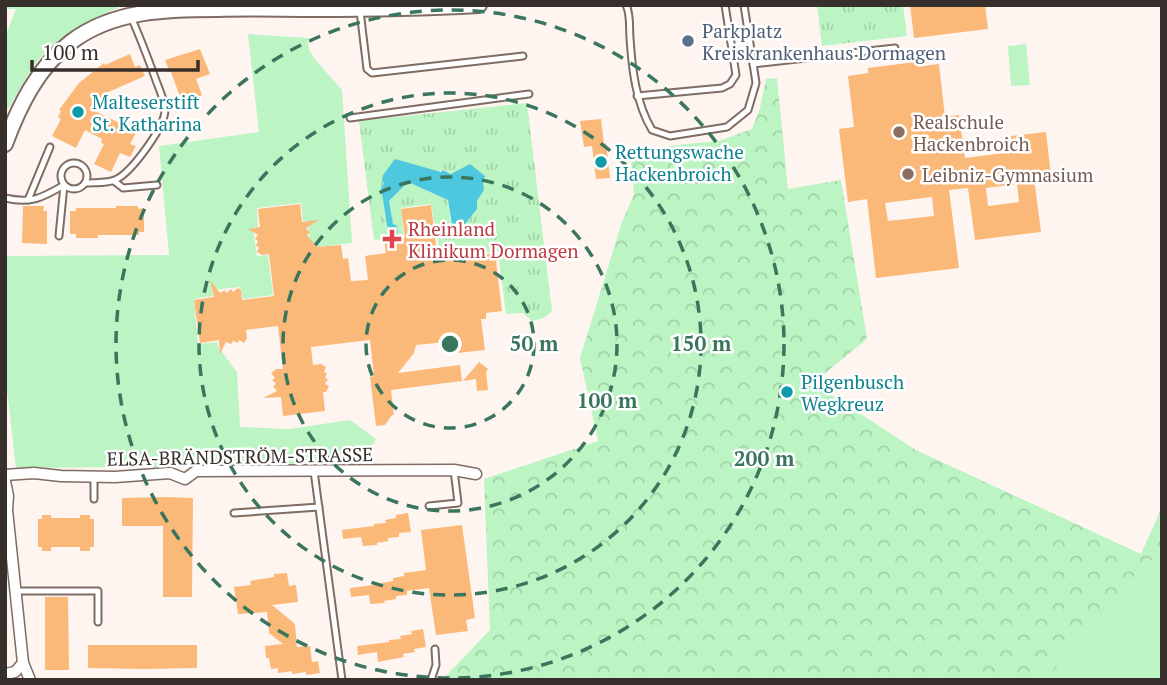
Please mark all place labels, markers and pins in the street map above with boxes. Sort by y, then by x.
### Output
place label: Parkplatz Kreiskrankenhaus Dormagen [702,18,946,65]
marker: Parkplatz Kreiskrankenhaus Dormagen [680,33,696,49]
place label: Malteserstift St. Katharina [92,89,202,136]
marker: Malteserstift St. Katharina [70,104,86,120]
place label: Realschule Hackenbroich [913,109,1030,156]
marker: Realschule Hackenbroich [891,124,907,140]
place label: Rettungswache Hackenbroich [615,139,744,186]
marker: Rettungswache Hackenbroich [593,154,609,170]
place label: Leibniz-Gymnasium [922,162,1094,187]
marker: Leibniz-Gymnasium [900,166,916,182]
place label: Rheinland Klinikum Dormagen [408,216,579,263]
marker: Rheinland Klinikum Dormagen [382,229,402,249]
centre of rings [438,332,462,356]
place label: Pilgenbusch Wegkreuz [801,369,904,416]
marker: Pilgenbusch Wegkreuz [779,384,795,400]

